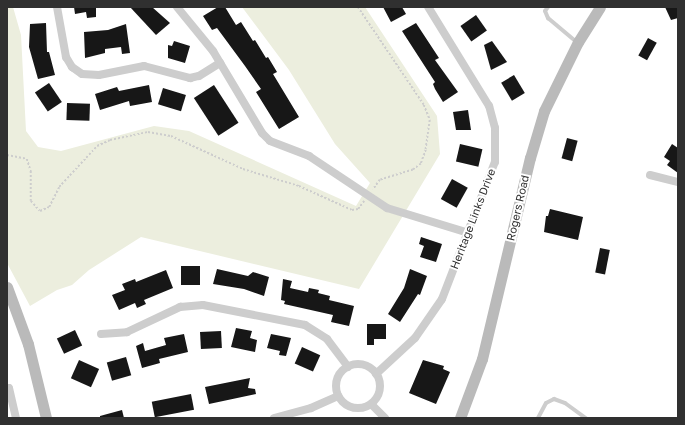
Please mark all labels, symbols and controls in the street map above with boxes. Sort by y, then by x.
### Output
street label: Heritage Links Drive [448,167,498,271]
street label: Rogers Road [504,174,532,242]

